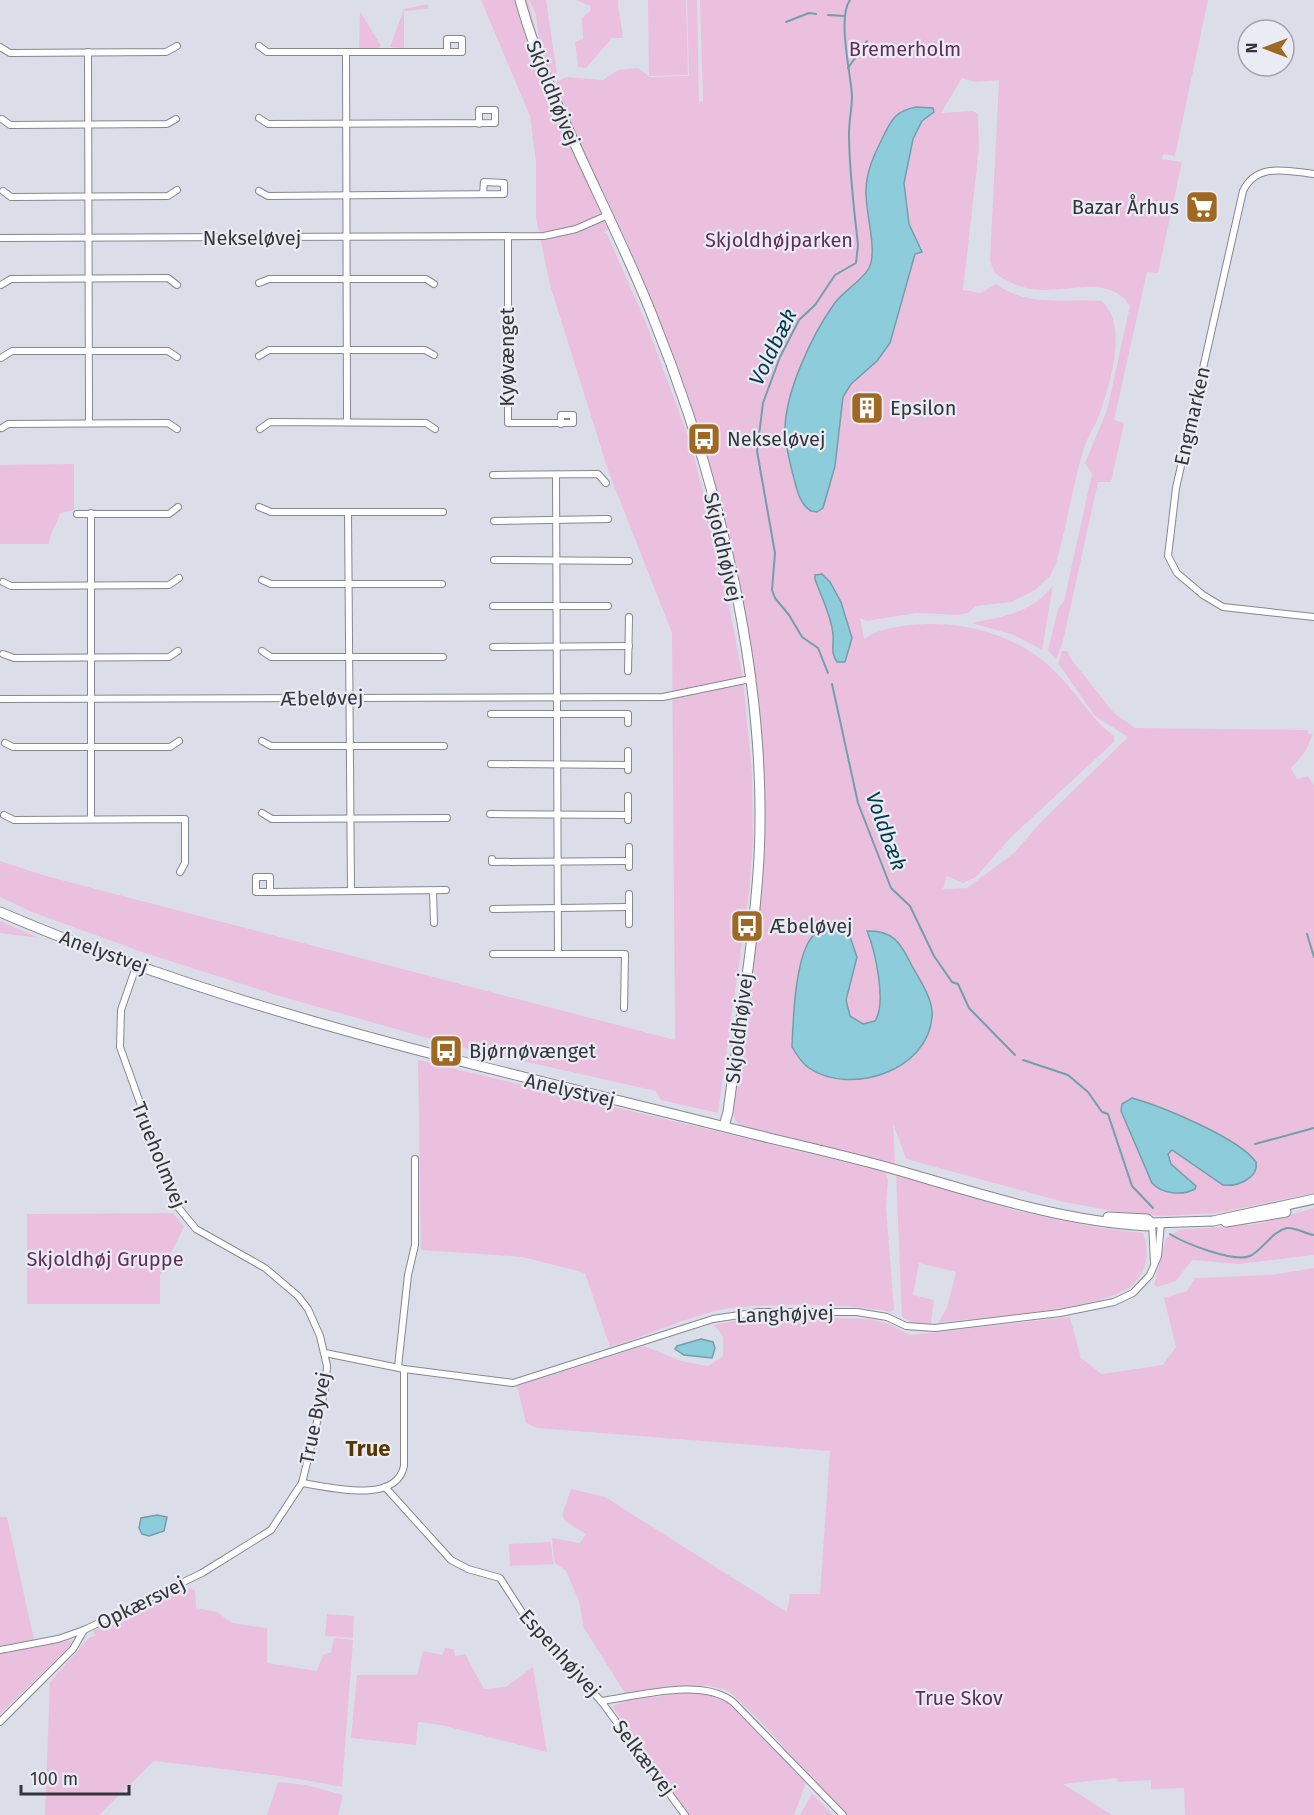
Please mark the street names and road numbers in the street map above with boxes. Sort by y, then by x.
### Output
street label: Skjoldhøjvej [521,37,585,149]
street label: Nekseløvej [203,226,301,250]
street label: Kyøvænget [495,307,519,407]
street label: Engmarken [1169,364,1215,468]
street label: Skjoldhøjvej [699,490,747,604]
street label: Æbeløvej [279,685,364,711]
street label: Anelystvej [57,925,151,979]
street label: Skjoldhøjvej [720,971,758,1085]
street label: Anelystvej [522,1068,618,1112]
street label: Trueholmvej [127,1098,191,1212]
street label: Langhøjvej [736,1300,834,1328]
street label: True Byvej [294,1370,336,1466]
street label: Opkærsvej [93,1571,189,1635]
street label: Espenhøjvej [514,1604,606,1702]
street label: Selkærvej [608,1715,680,1801]

